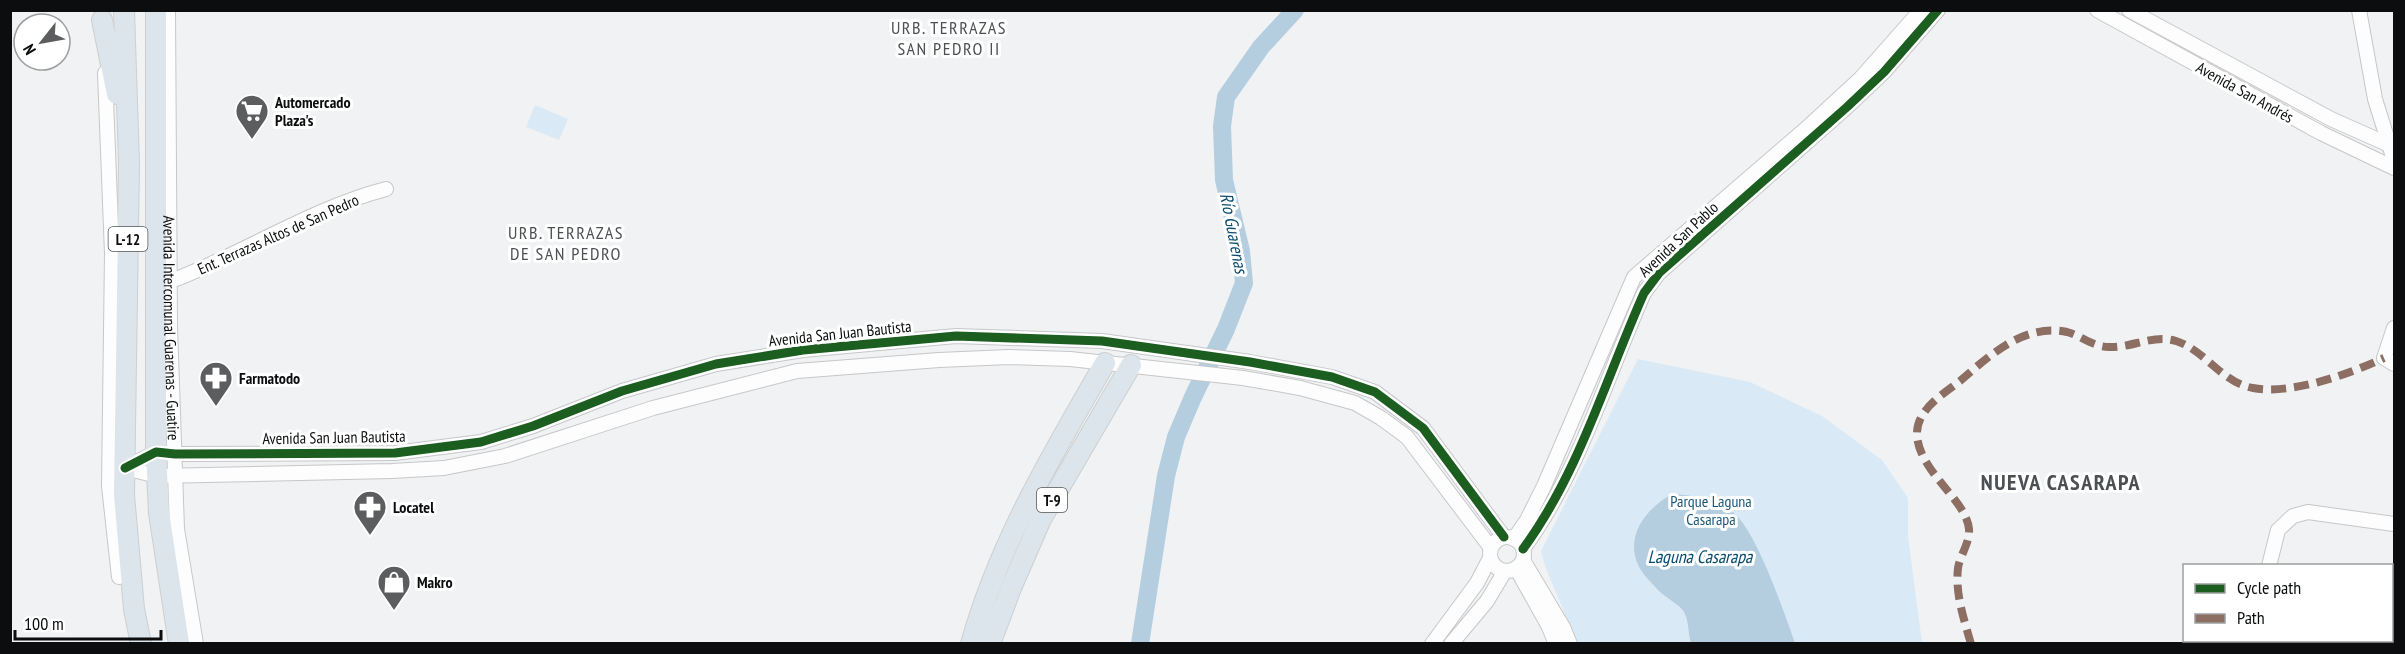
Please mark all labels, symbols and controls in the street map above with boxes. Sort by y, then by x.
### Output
north arrow [12,12,72,72]
district label: URB. TERRAZAS SAN PEDRO II [891,16,1007,60]
text: N [18,41,40,59]
street label: Avenida San Andrés [2193,57,2297,127]
place label: Automercado Plaza's [274,92,351,130]
supermarket icon: Automercado Plaza's [234,93,270,140]
street label: Ent. Terrazas Altos de San Pedro [194,189,362,279]
water label: Río Guarenas [1215,191,1253,277]
street label: Avenida San Pablo [1634,197,1722,281]
street label: Avenida Intercomunal Guarenas - Guatire [159,215,184,441]
district label: URB. TERRAZAS DE SAN PEDRO [508,221,624,265]
road number: L-12 [108,227,148,251]
street label: Avenida San Juan Bautista [768,316,912,350]
pharmacy icon: Farmatodo [198,360,234,407]
place label: Farmatodo [239,368,300,388]
street label: Avenida San Juan Bautista [262,426,406,448]
district label: NUEVA CASARAPA [1981,468,2141,496]
road number: T-9 [1037,488,1067,512]
pharmacy icon: Locatel [352,489,388,536]
park label: Parque Laguna Casarapa [1670,491,1752,529]
place label: Locatel [393,497,434,517]
water label: Laguna Casarapa [1648,545,1753,568]
shop icon: Makro [376,564,412,611]
legend [2183,564,2393,642]
place label: Makro [417,572,453,592]
text: Cycle path [2237,576,2301,599]
scale bar [15,603,160,641]
text: Path [2237,606,2265,629]
text: 100 m [24,612,64,635]

